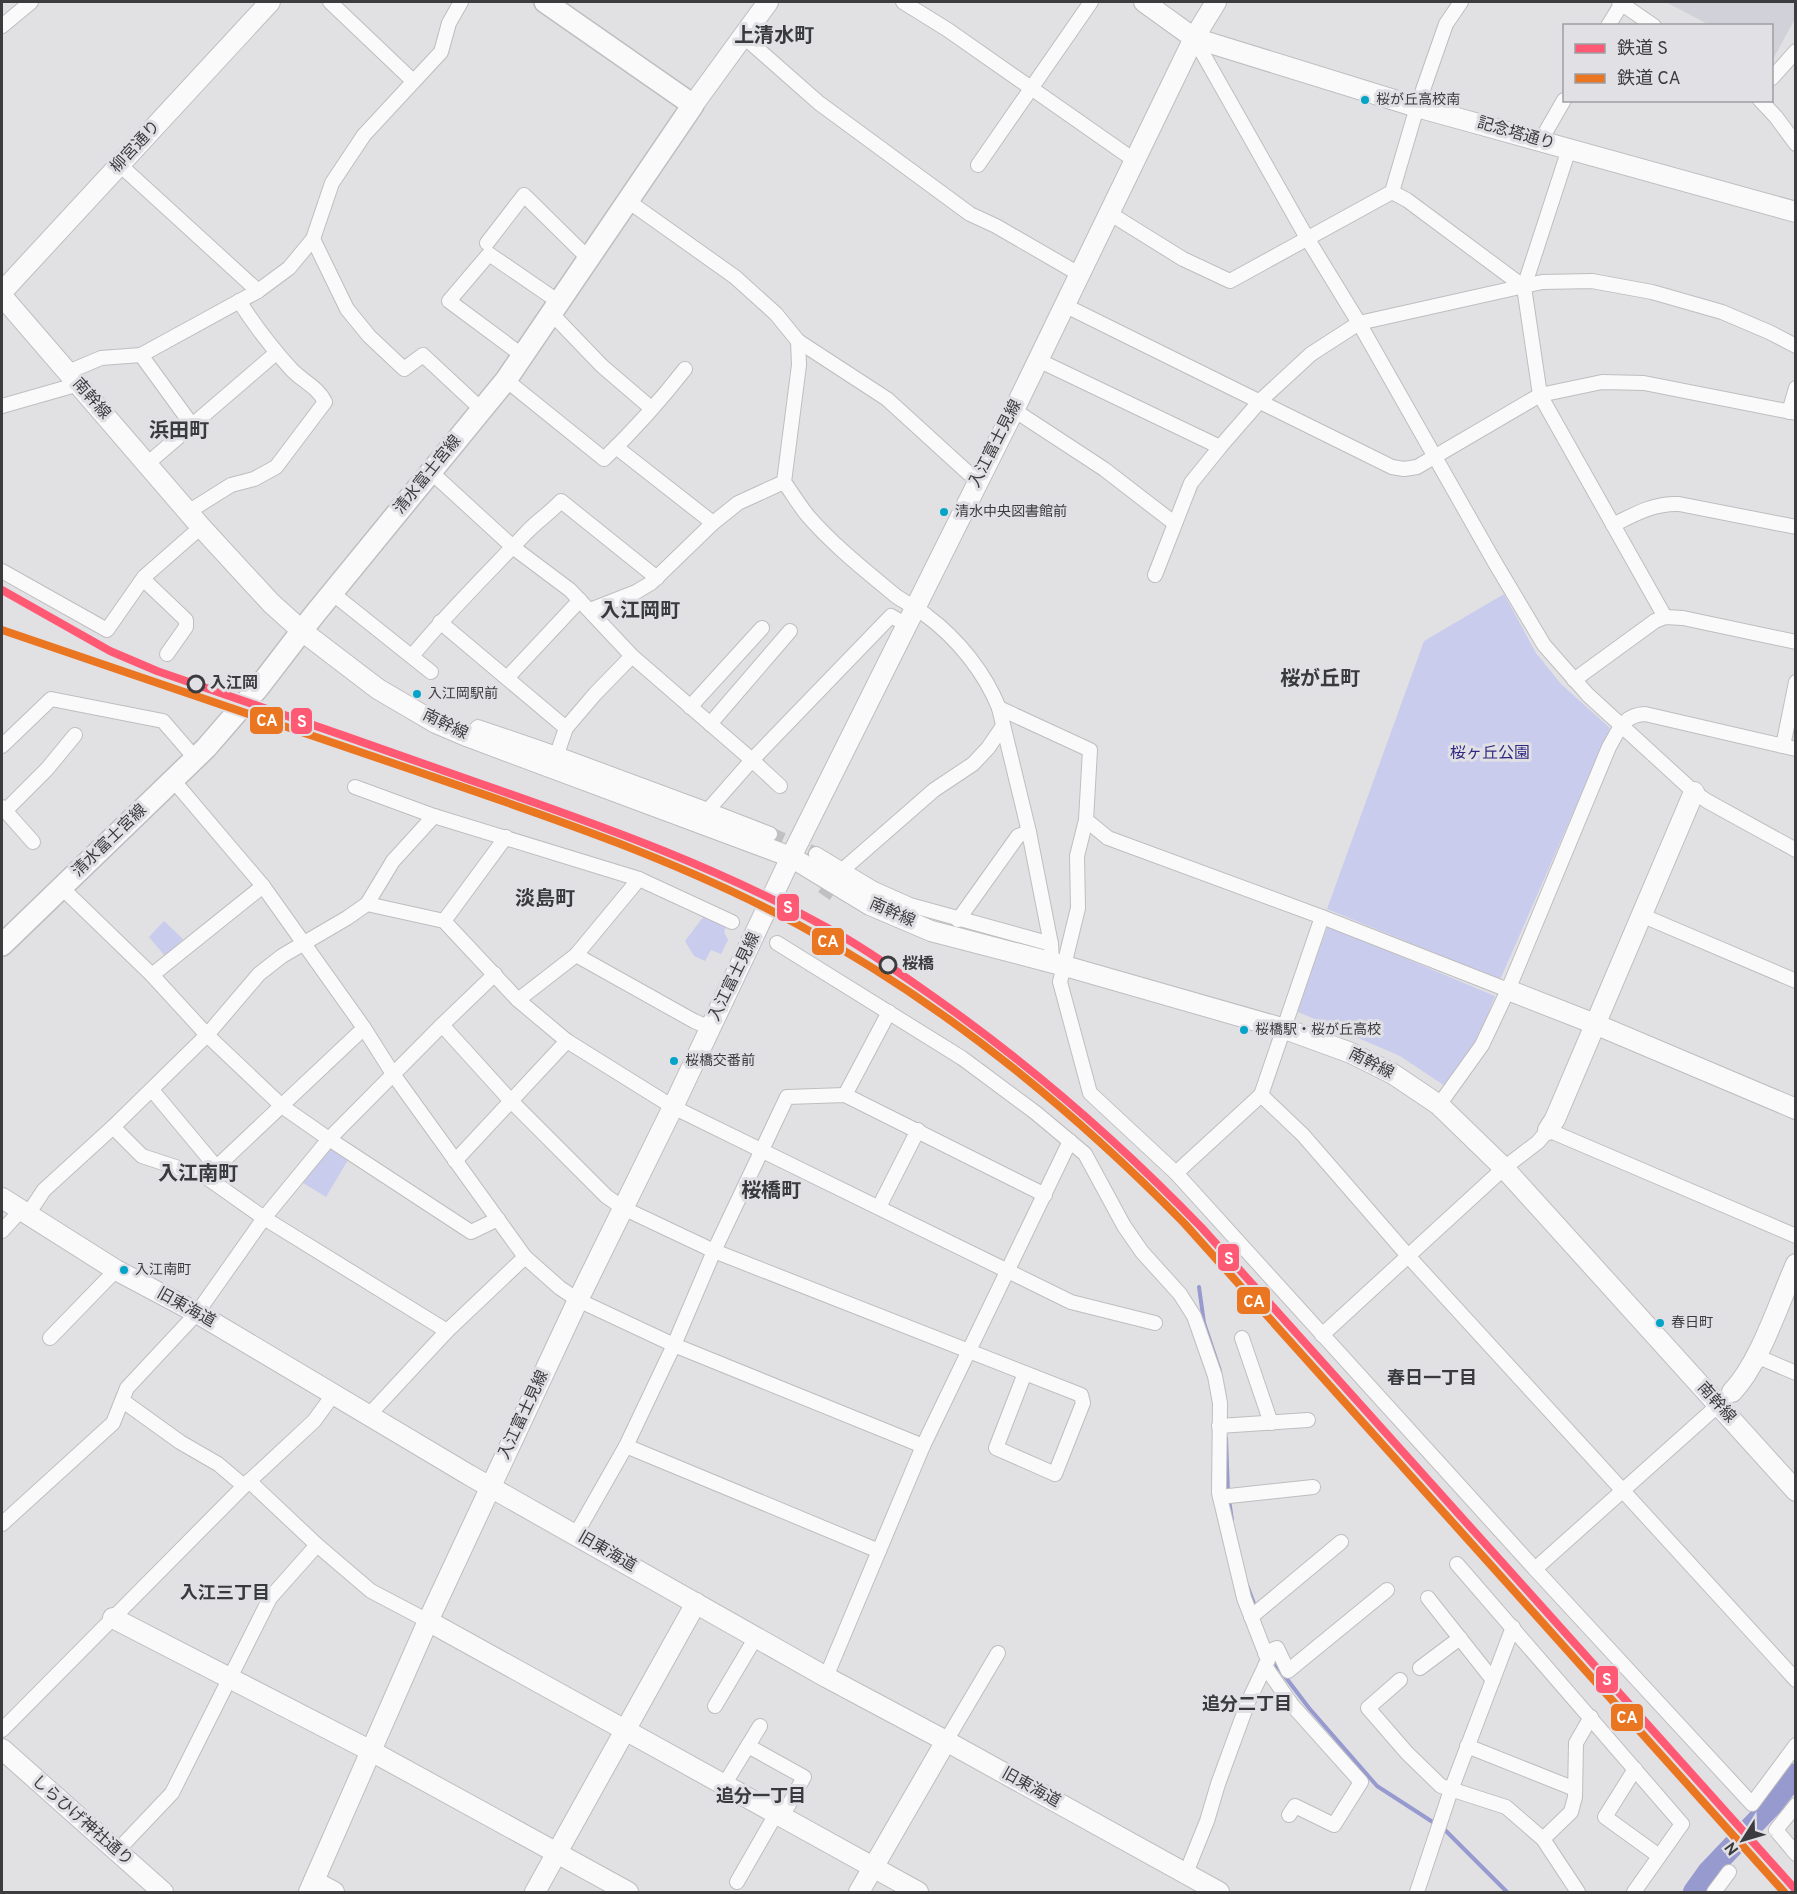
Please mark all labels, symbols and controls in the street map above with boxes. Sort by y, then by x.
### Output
district label: 上清水町 [734,24,814,50]
legend [1563,24,1773,102]
text: 鉄道 S [1617,38,1668,61]
text: 鉄道 CA [1617,68,1681,91]
place label: 桜が丘高校南 [1376,92,1460,109]
marker: 桜が丘高校南 [1359,94,1371,106]
street label: 記念塔通り [1475,113,1557,155]
street label: 柳宮通り [107,117,165,177]
street label: 南幹線 [68,374,114,424]
street label: 入江富士見線 [965,397,1027,491]
district label: 浜田町 [149,419,209,445]
street label: 清水富士宮線 [390,431,466,519]
place label: 清水中央図書館前 [955,503,1067,521]
marker: 清水中央図書館前 [938,506,950,518]
district label: 入江岡町 [600,599,680,625]
district label: 桜が丘町 [1280,667,1360,693]
place label: 入江岡 [210,674,258,694]
marker: 入江岡 [187,675,205,693]
place label: 入江岡駅前 [428,685,498,703]
marker: 入江岡駅前 [411,688,423,700]
street label: 南幹線 [419,705,471,745]
line badge: CA [249,706,284,735]
line badge: S [290,707,313,735]
text: CA [256,712,278,732]
text: S [297,713,307,733]
park label: 桜ヶ丘公園 [1450,744,1530,764]
street label: 清水富士宮線 [69,800,151,882]
district label: 淡島町 [515,887,575,913]
line badge: S [776,893,800,922]
street label: 南幹線 [866,894,918,932]
text: S [783,899,793,919]
line badge: CA [811,927,845,956]
street label: 入江富士見線 [705,929,765,1025]
text: CA [817,933,839,953]
place label: 桜橋 [902,955,934,975]
marker: 桜橋 [879,956,897,974]
place label: 桜橋駅・桜が丘高校 [1255,1022,1381,1039]
marker: 桜橋駅・桜が丘高校 [1238,1024,1250,1036]
street label: 南幹線 [1345,1044,1397,1084]
place label: 桜橋交番前 [685,1052,755,1070]
marker: 桜橋交番前 [668,1055,680,1067]
district label: 入江南町 [158,1162,238,1188]
district label: 桜橋町 [741,1179,801,1205]
line badge: S [1217,1243,1240,1272]
text: S [1224,1250,1234,1270]
place label: 入江南町 [135,1262,191,1279]
marker: 入江南町 [118,1264,130,1276]
street label: 旧東海道 [153,1284,219,1332]
line badge: CA [1236,1286,1271,1315]
text: CA [1243,1293,1265,1313]
place label: 春日町 [1671,1315,1713,1332]
marker: 春日町 [1654,1317,1666,1329]
street label: 入江富士見線 [495,1367,553,1463]
district label: 春日一丁目 [1387,1368,1477,1391]
street label: 南幹線 [1693,1378,1739,1428]
street label: 旧東海道 [574,1527,640,1577]
district label: 入江三丁目 [180,1583,270,1606]
line badge: S [1595,1665,1619,1694]
text: S [1602,1671,1612,1691]
district label: 追分二丁目 [1202,1694,1292,1717]
line badge: CA [1610,1703,1644,1732]
text: CA [1616,1709,1638,1729]
street label: 旧東海道 [998,1764,1064,1812]
street label: しらひげ神社通り [27,1771,137,1871]
district label: 追分一丁目 [716,1786,806,1809]
north arrow [1713,1810,1773,1870]
text: N [1721,1837,1744,1858]

